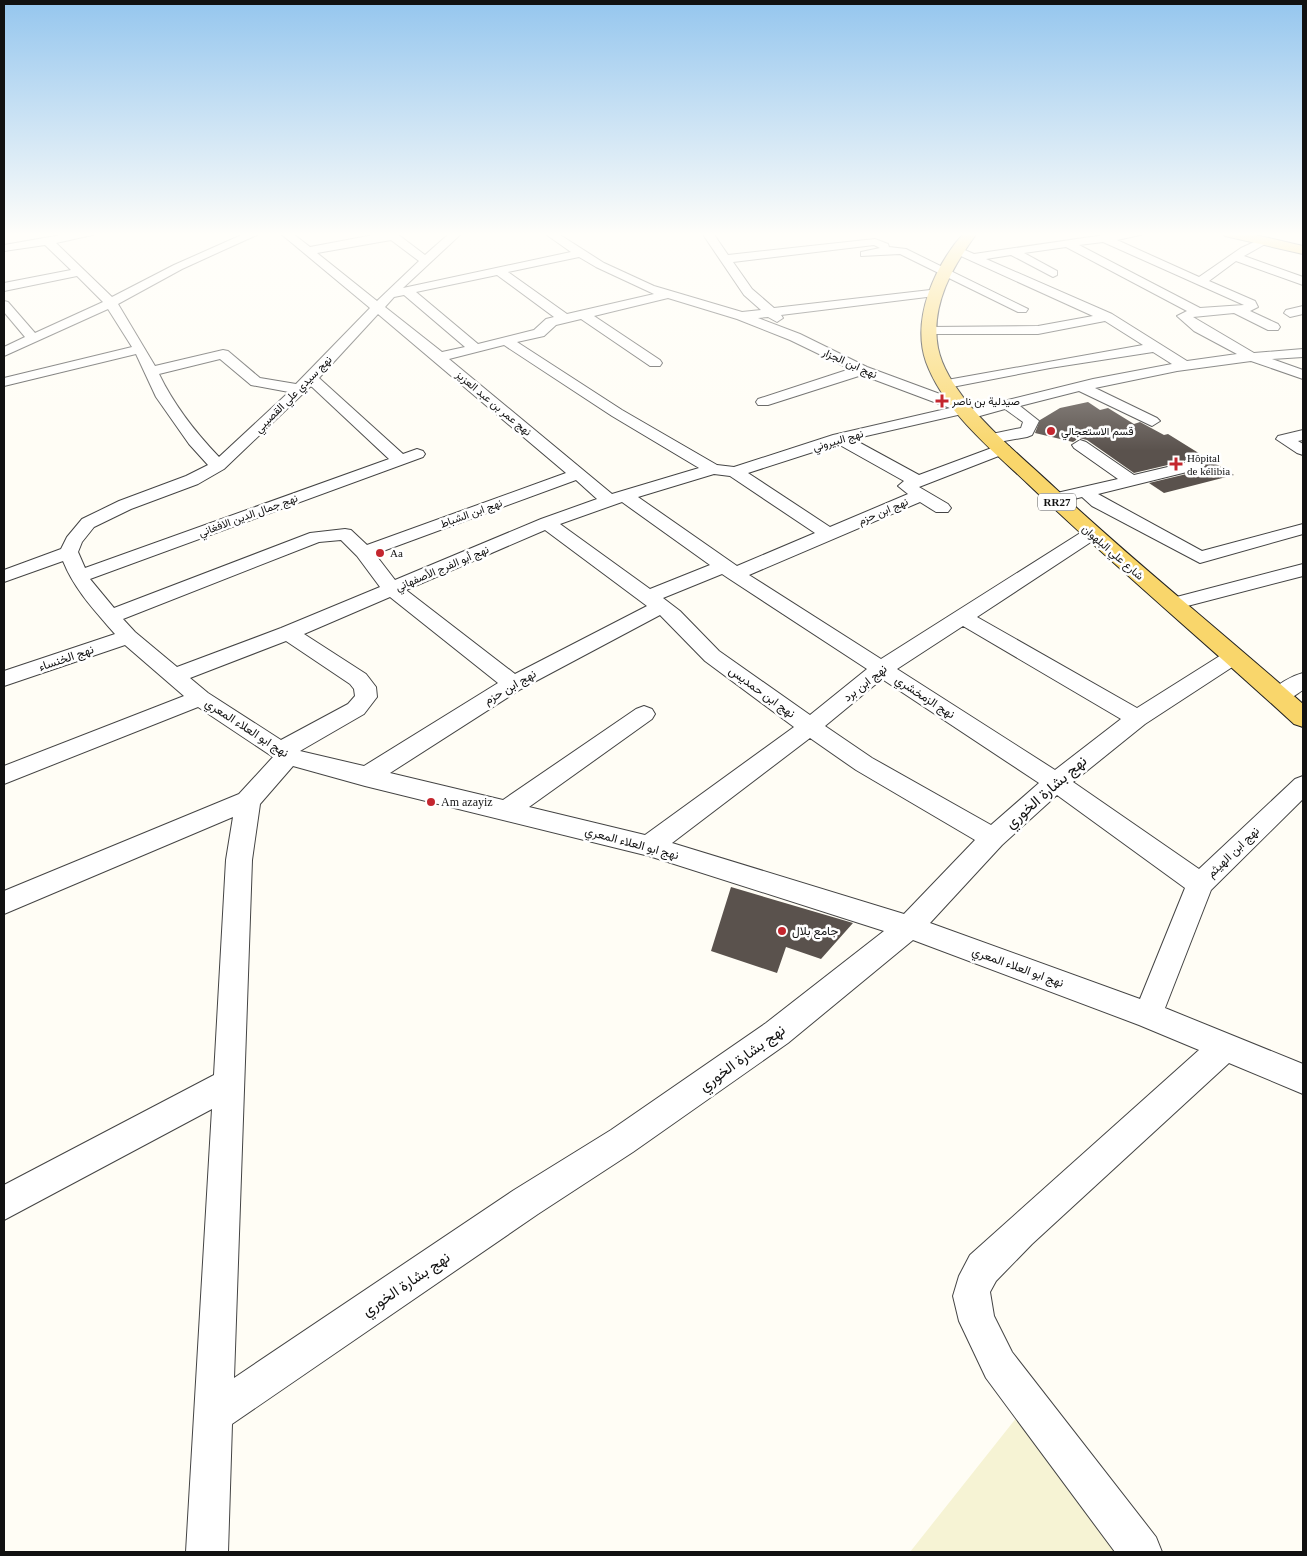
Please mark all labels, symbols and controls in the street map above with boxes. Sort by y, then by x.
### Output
street label: نهج ابن الجزار [819,345,879,382]
street label: نهج سيدي علي القصيبي [252,353,337,438]
street label: نهج عمر بن عبد العزيز [452,367,534,439]
marker: صيدلية بن ناصر [936,395,948,407]
place label: صيدلية بن ناصر [951,395,1020,408]
marker: قسم الاستعجالي [1045,425,1057,437]
place label: قسم الاستعجالي [1061,425,1133,441]
street label: نهج البيروني [811,427,866,457]
place label: Hôpital de kélibia [1187,452,1230,477]
marker: Hôpital de kélibia [1169,457,1183,471]
street label: نهج جمال الدين الافغاني [197,491,301,542]
road number: RR27 [1038,494,1076,511]
street label: نهج ابن حزم [856,495,910,529]
street label: نهج ابن الشباط [438,496,504,532]
street label: شارع علي البلهوان [1077,522,1146,585]
street label: نهج أبو الفرج الأصفهاني [394,543,492,597]
marker: Aa [374,547,386,559]
place label: Aa [390,547,403,559]
street label: نهج الخنساء [37,642,96,676]
street label: نهج ابن برد [840,662,891,706]
street label: نهج ابن حمديس [725,663,798,722]
street label: نهج ابن حزم [482,667,539,709]
street label: نهج الزمخشري [891,673,957,724]
street label: نهج ابو العلاء المعري [201,696,291,763]
street label: نهج بشارة الخوري [1002,753,1093,835]
place label: Am azayiz [441,795,493,809]
marker: Am azayiz [425,796,437,808]
street label: نهج ابو العلاء المعري [583,824,680,865]
street label: نهج ابن الهيثم [1204,824,1263,882]
place label: جامع بلال [792,924,838,940]
marker: جامع بلال [776,925,788,937]
street label: نهج ابو العلاء المعري [969,944,1066,993]
street label: نهج بشارة الخوري [696,1022,791,1098]
street label: نهج بشارة الخوري [359,1249,456,1323]

